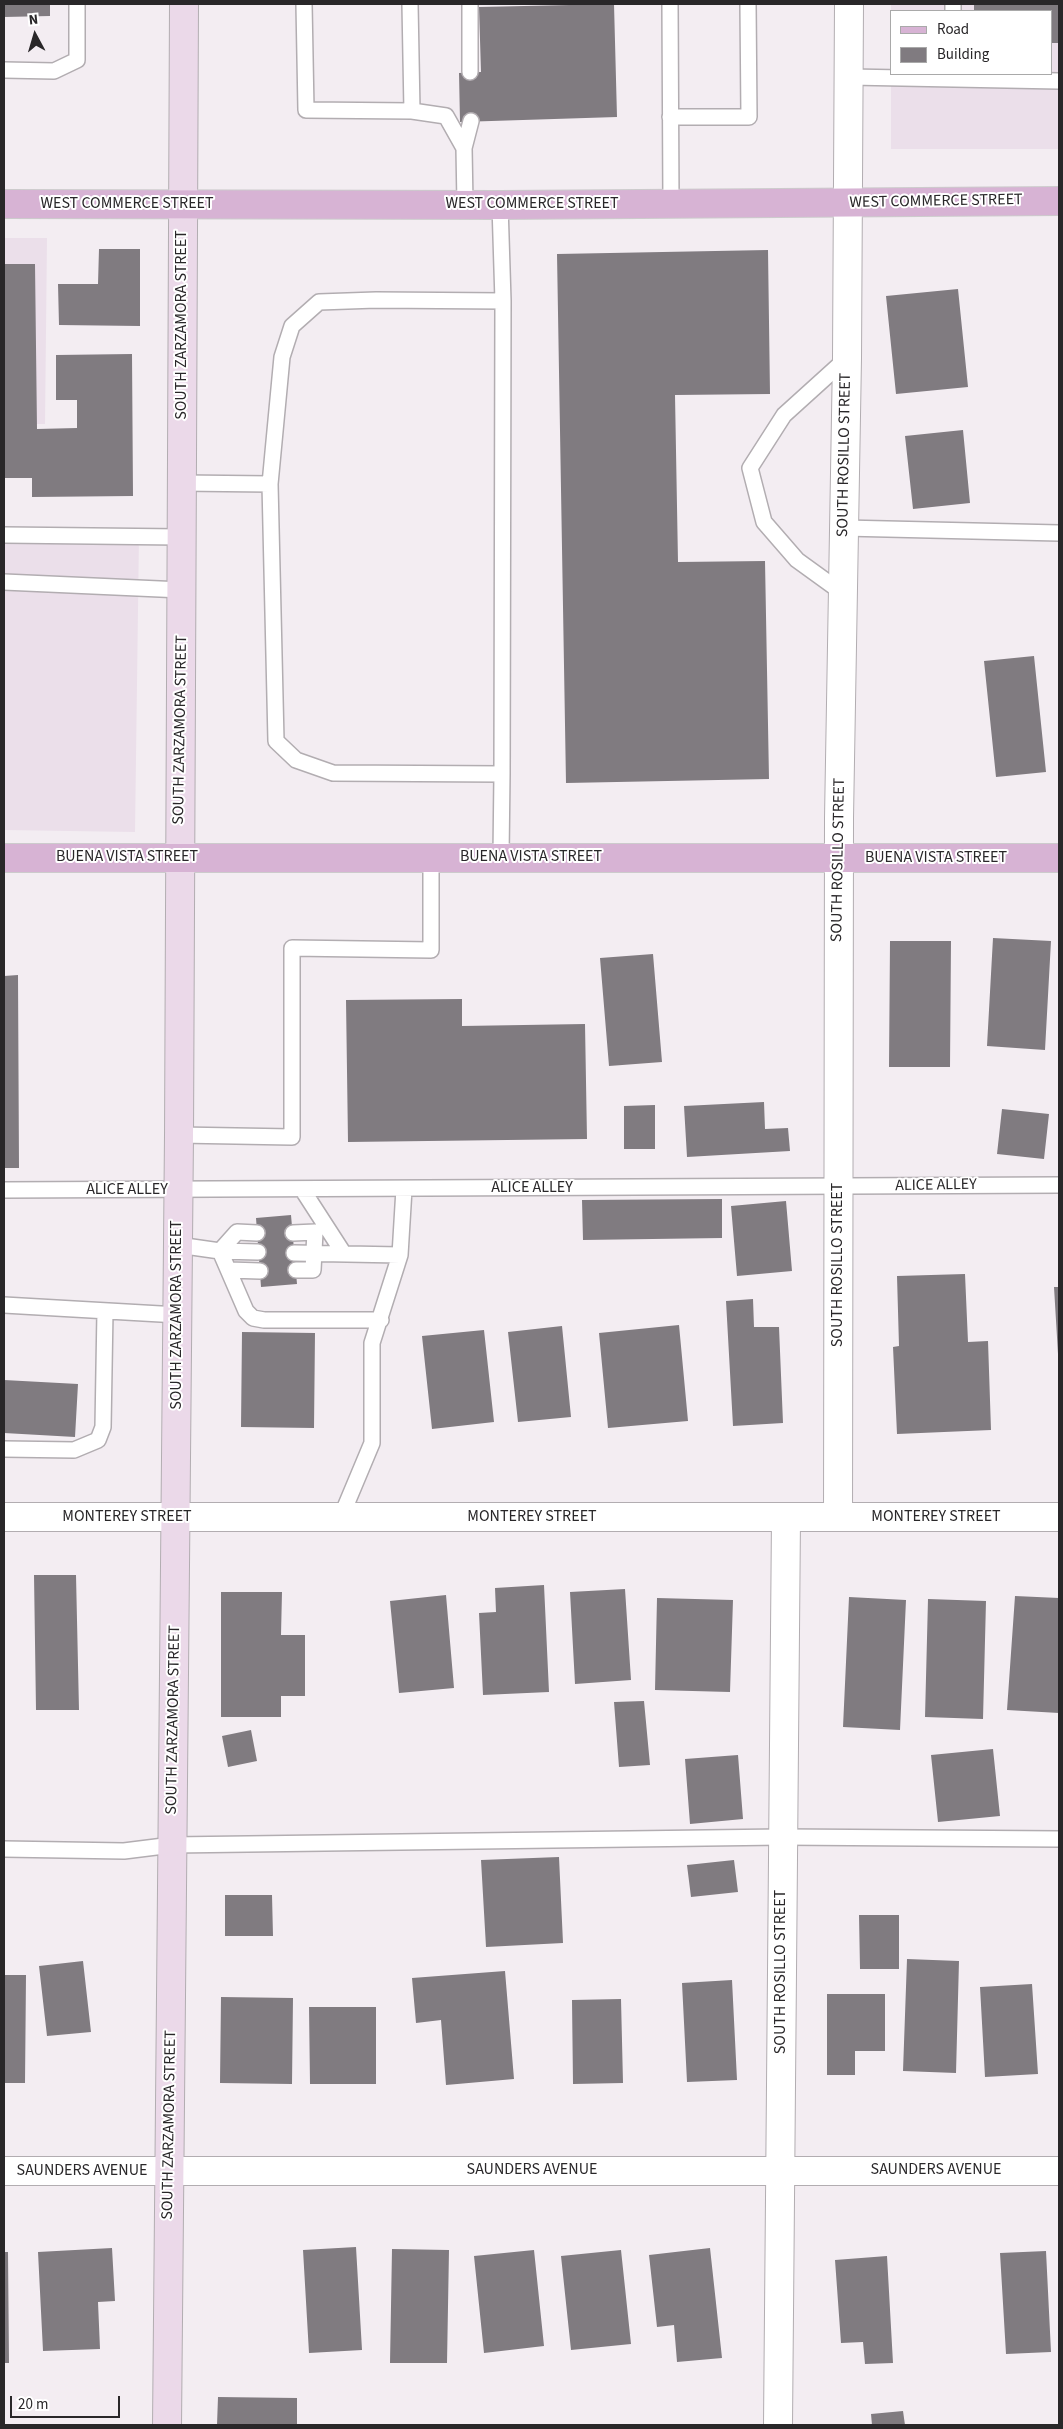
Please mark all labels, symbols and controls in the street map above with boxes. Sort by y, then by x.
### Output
north arrow [10,10,60,60]
text: N [28,10,39,31]
legend [890,10,1053,75]
text: Road [937,19,969,40]
text: Building [937,44,989,65]
street label: WEST COMMERCE STREET [849,191,1023,213]
street label: WEST COMMERCE STREET [40,194,214,214]
street label: WEST COMMERCE STREET [445,194,619,214]
street label: SOUTH ZARZAMORA STREET [172,230,192,420]
street label: SOUTH ROSILLO STREET [834,373,856,537]
street label: SOUTH ZARZAMORA STREET [170,635,192,825]
street label: SOUTH ROSILLO STREET [828,778,850,942]
street label: BUENA VISTA STREET [56,847,198,867]
street label: BUENA VISTA STREET [460,847,602,867]
street label: BUENA VISTA STREET [865,848,1007,868]
street label: ALICE ALLEY [895,1176,977,1196]
street label: ALICE ALLEY [491,1178,573,1198]
street label: ALICE ALLEY [86,1180,168,1200]
street label: SOUTH ROSILLO STREET [828,1183,848,1347]
street label: SOUTH ZARZAMORA STREET [167,1220,187,1410]
street label: MONTEREY STREET [62,1507,192,1527]
street label: MONTEREY STREET [467,1507,597,1527]
street label: MONTEREY STREET [871,1507,1001,1527]
street label: SOUTH ZARZAMORA STREET [163,1625,185,1815]
street label: SOUTH ROSILLO STREET [771,1890,791,2054]
street label: SOUTH ZARZAMORA STREET [159,2030,181,2220]
street label: SAUNDERS AVENUE [467,2160,597,2180]
street label: SAUNDERS AVENUE [871,2160,1001,2180]
street label: SAUNDERS AVENUE [17,2161,147,2181]
scale bar [12,2386,122,2418]
text: 20 m [18,2394,48,2415]

